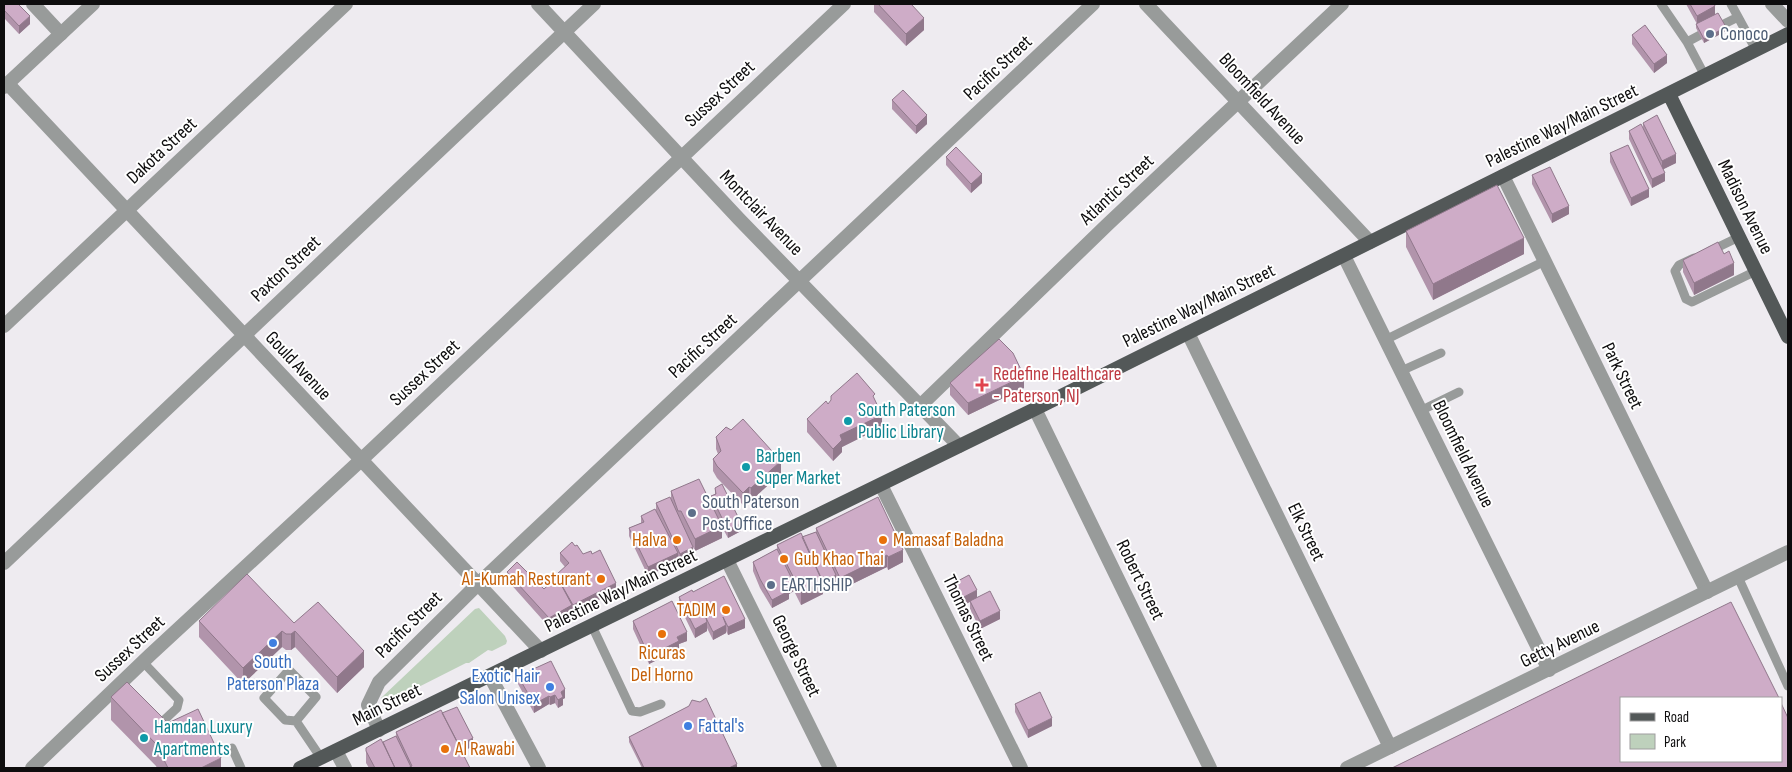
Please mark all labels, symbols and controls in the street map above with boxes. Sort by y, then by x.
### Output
place label: Conoco [1720,23,1768,46]
marker: Conoco [1704,28,1716,40]
street label: Pacific Street [959,30,1037,105]
street label: Bloomfield Avenue [1214,48,1310,150]
street label: Sussex Street [680,56,760,132]
street label: Palestine Way/Main Street [1482,79,1642,173]
street label: Dakota Street [122,113,202,189]
street label: Atlantic Street [1074,150,1159,231]
street label: Madison Avenue [1712,156,1778,258]
street label: Montclair Avenue [715,165,807,261]
street label: Paxton Street [246,231,326,307]
street label: Palestine Way/Main Street [1119,259,1279,353]
street label: Pacific Street [664,308,742,383]
street label: Gould Avenue [260,327,336,405]
street label: Sussex Street [385,335,465,411]
street label: Park Street [1596,339,1648,413]
place label: Redefine Healthcare - Paterson, NJ [993,363,1121,408]
marker: Redefine Healthcare - Paterson, NJ [975,378,989,392]
street label: Bloomfield Avenue [1427,396,1499,512]
place label: South Paterson Public Library [858,399,955,444]
marker: South Paterson Public Library [842,415,854,427]
place label: Barben Super Market [756,445,841,490]
marker: Barben Super Market [740,461,752,473]
place label: South Paterson Post Office [702,491,799,536]
street label: Elk Street [1282,499,1330,565]
marker: South Paterson Post Office [686,507,698,519]
place label: Halva [632,529,667,552]
place label: Mamasaf Baladna [893,529,1004,552]
marker: Halva [671,534,683,546]
marker: Mamasaf Baladna [877,534,889,546]
street label: Robert Street [1111,536,1169,624]
street label: Palestine Way/Main Street [541,544,701,638]
place label: Gub Khao Thai [794,548,884,571]
marker: Gub Khao Thai [778,553,790,565]
place label: Al-Kumah Resturant [461,568,591,591]
street label: Thomas Street [937,571,999,665]
marker: Al-Kumah Resturant [595,573,607,585]
place label: EARTHSHIP [781,574,852,597]
marker: EARTHSHIP [765,579,777,591]
street label: Pacific Street [371,587,447,663]
place label: TADIM [676,599,716,622]
marker: TADIM [720,604,732,616]
street label: Sussex Street [90,611,170,687]
street label: George Street [766,611,826,701]
street label: Getty Avenue [1517,615,1603,673]
marker: Ricuras Del Horno [656,628,668,640]
marker: South Paterson Plaza [267,637,279,649]
place label: Ricuras Del Horno [631,642,693,687]
place label: South Paterson Plaza [227,651,319,696]
place label: Exotic Hair Salon Unisex [459,665,541,710]
street label: Main Street [349,678,425,731]
marker: Exotic Hair Salon Unisex [544,681,556,693]
legend [1620,697,1782,762]
text: Road [1664,708,1689,727]
place label: Fattal's [698,715,744,738]
place label: Hamdan Luxury Apartments [153,716,253,761]
marker: Fattal's [682,720,694,732]
marker: Hamdan Luxury Apartments [138,732,150,744]
text: Park [1664,733,1686,752]
place label: Al Rawabi [454,738,515,761]
marker: Al Rawabi [439,743,451,755]

